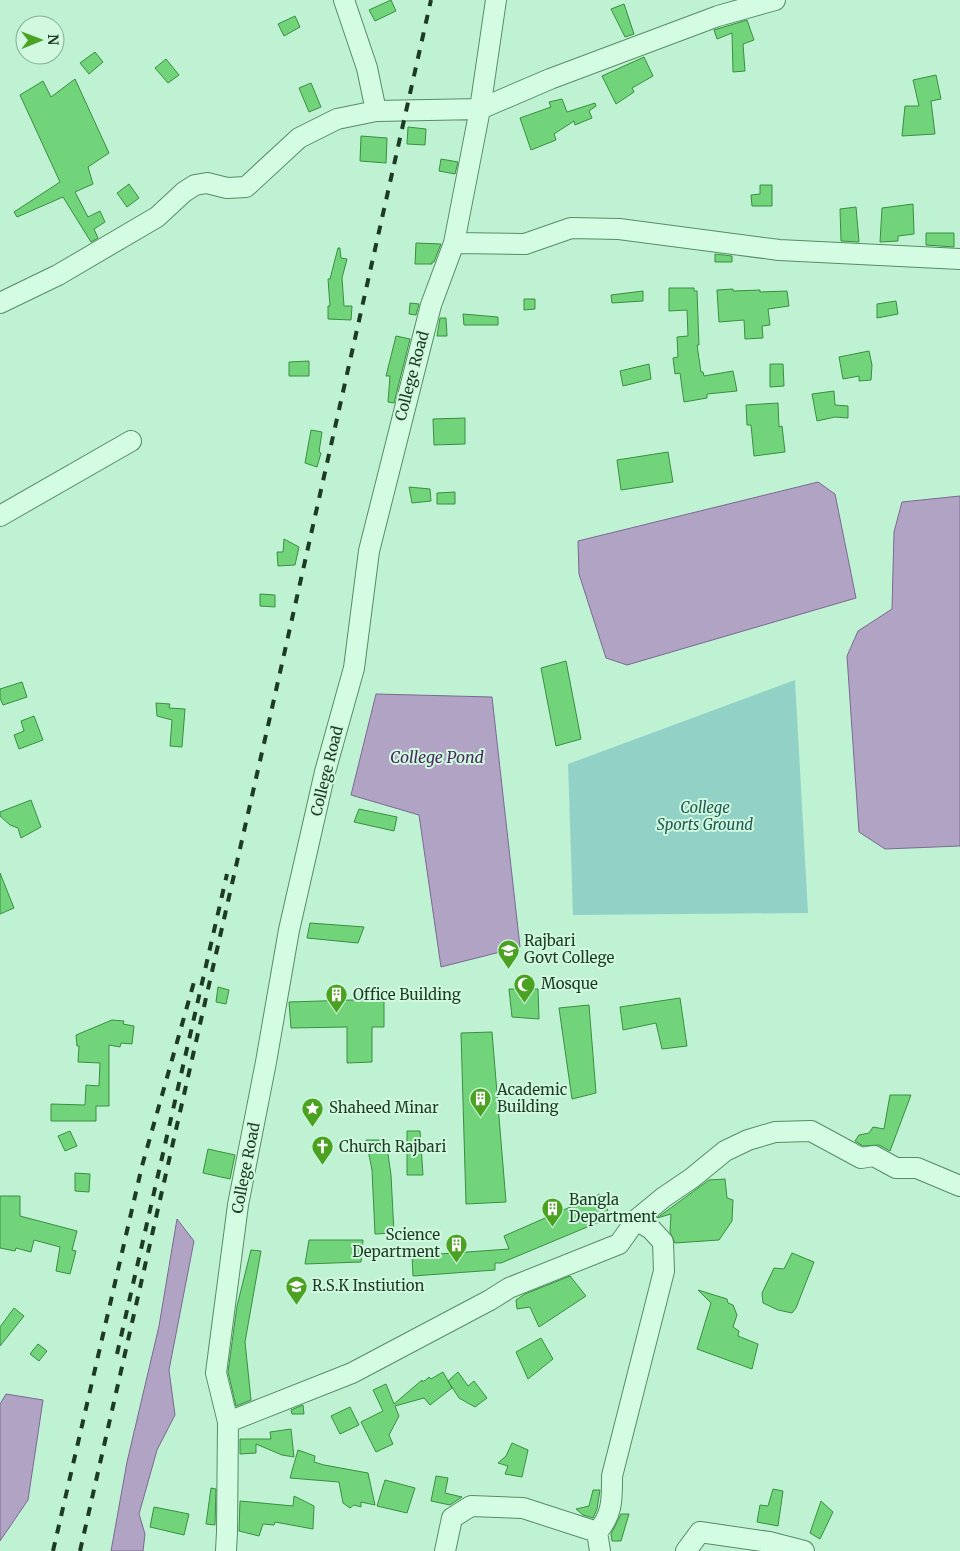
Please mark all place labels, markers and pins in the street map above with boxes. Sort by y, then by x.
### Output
place label: Rajbari Govt College [524,931,614,967]
school or university icon: Rajbari Govt College [496,938,520,969]
mosque icon: Mosque [513,972,537,1003]
place label: Mosque [541,974,598,993]
building icon: Office Building [325,983,349,1014]
place label: Office Building [353,985,461,1004]
place label: Academic Building [496,1080,568,1116]
building icon: Academic Building [469,1087,493,1118]
place icon: Shaheed Minar [301,1096,325,1127]
place label: Shaheed Minar [329,1098,439,1117]
church icon: Church Rajbari [311,1135,335,1166]
place label: Church Rajbari [339,1137,446,1156]
place label: Bangla Department [569,1190,657,1226]
building icon: Bangla Department [541,1197,565,1228]
place label: Science Department [352,1225,440,1261]
building icon: Science Department [444,1232,468,1263]
school or university icon: R.S.K Instiution [284,1274,308,1305]
place label: R.S.K Instiution [312,1276,425,1295]

